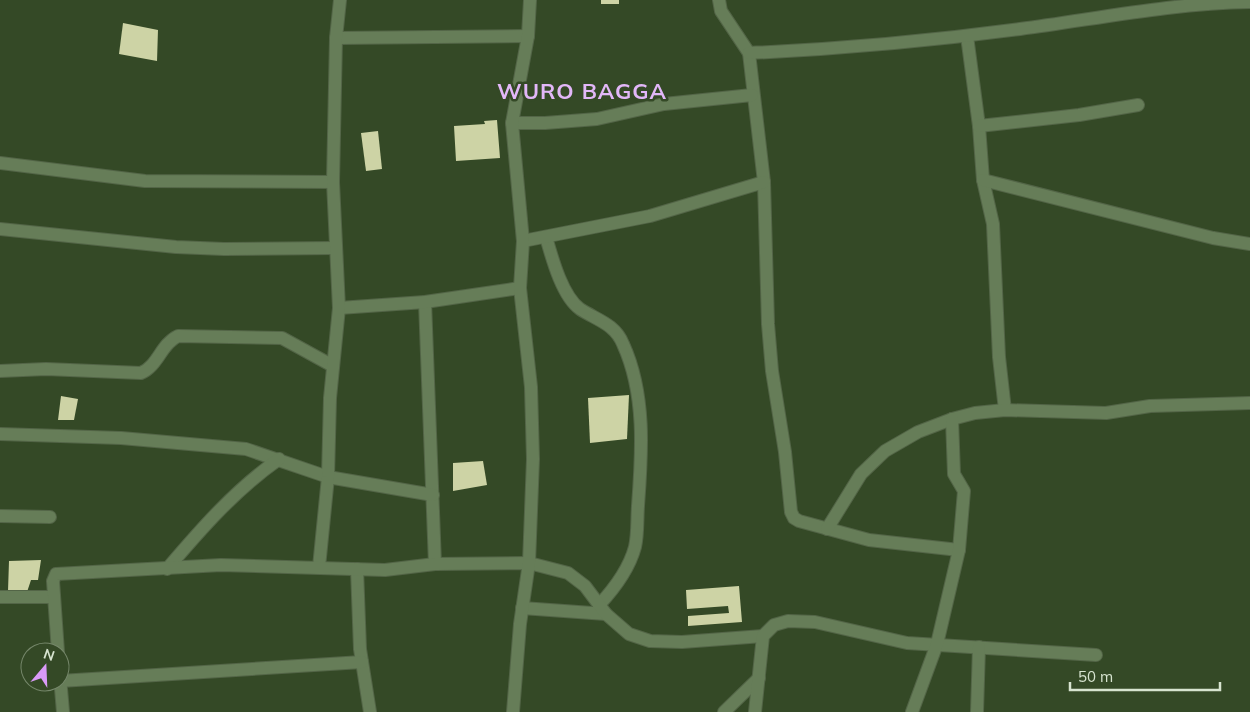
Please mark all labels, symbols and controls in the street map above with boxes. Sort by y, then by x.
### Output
district label: WURO BAGGA [497,77,667,105]
north arrow [20,642,70,692]
text: N [41,644,57,665]
scale bar [1070,660,1220,692]
text: 50 m [1078,667,1113,686]

